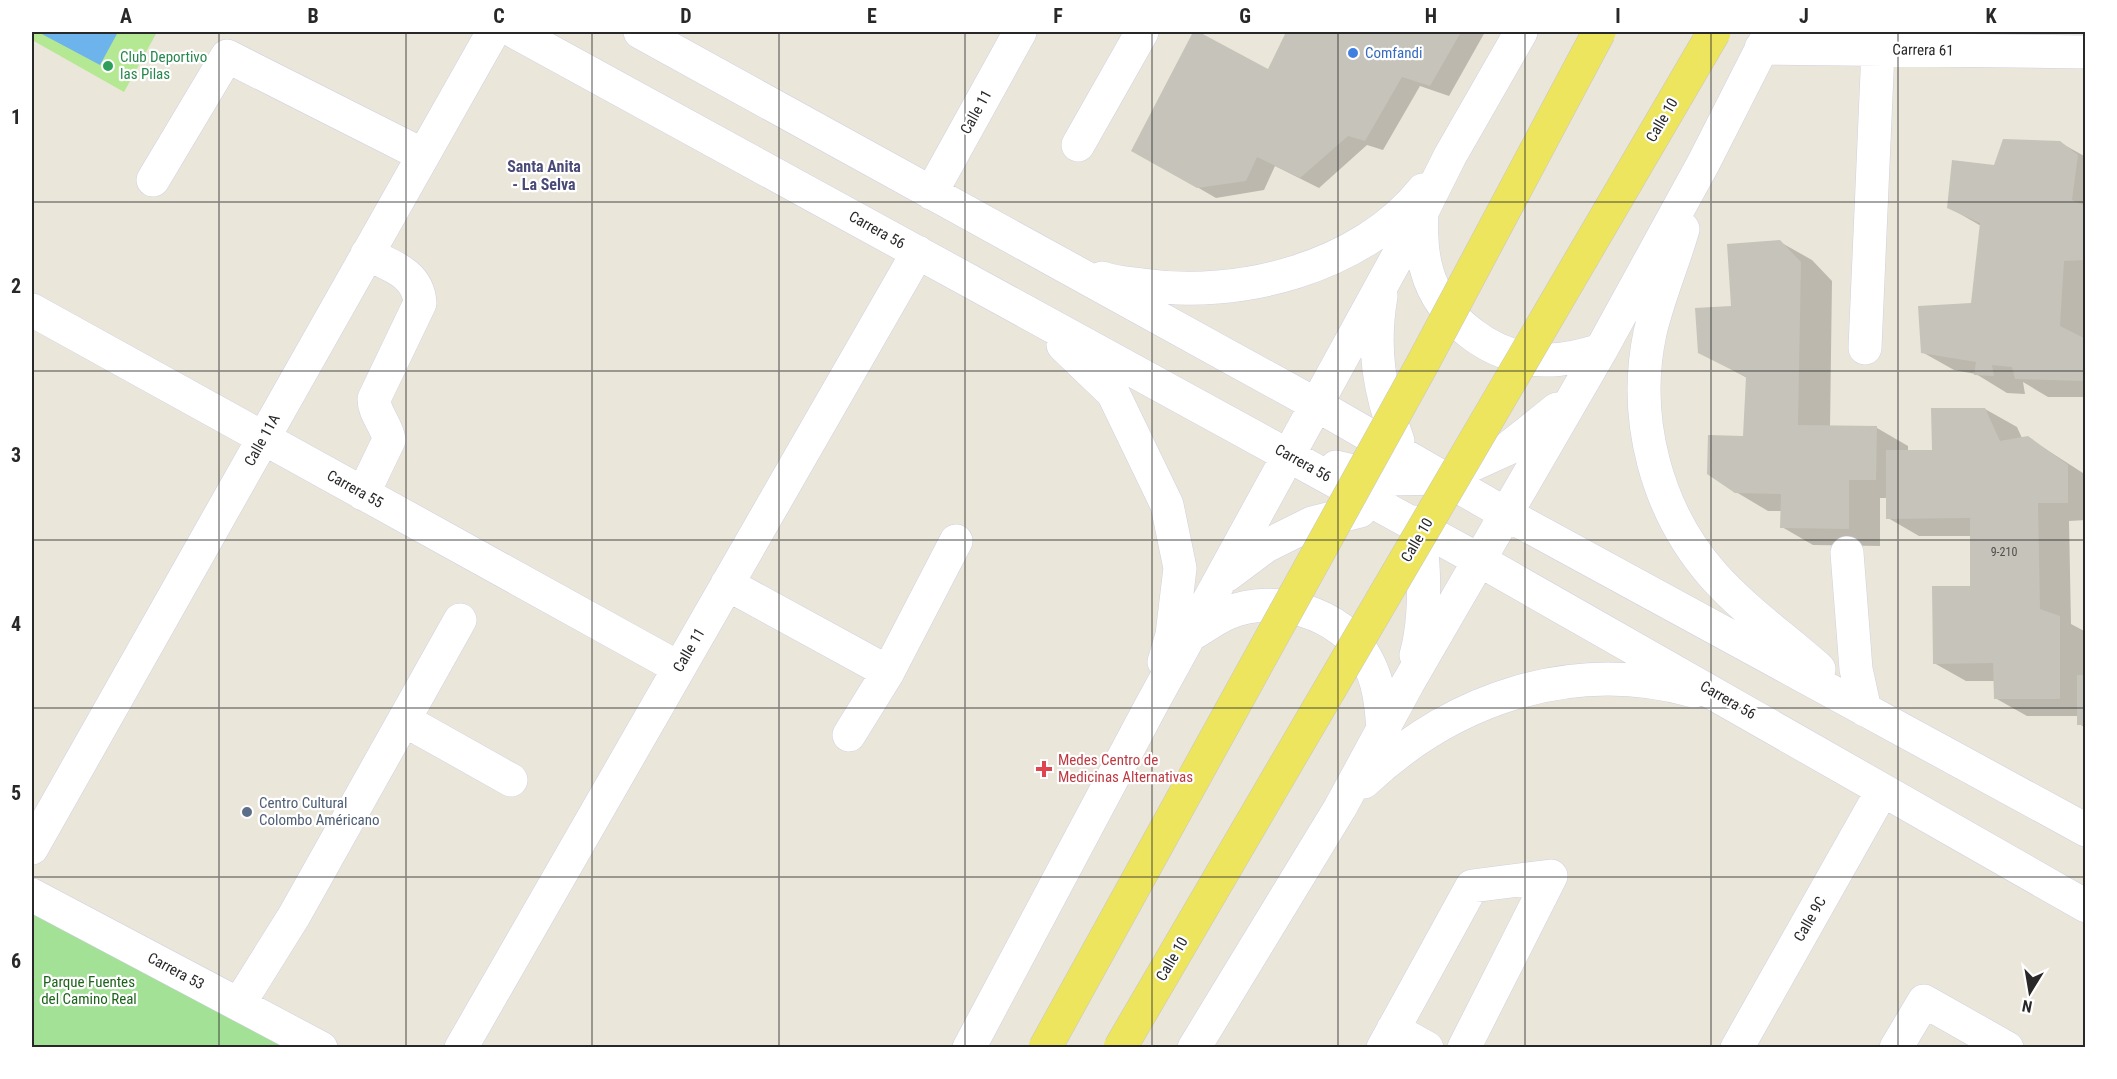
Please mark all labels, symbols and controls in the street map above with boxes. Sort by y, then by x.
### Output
text: A [120,4,132,28]
text: B [307,4,319,28]
text: C [493,4,505,28]
text: D [680,4,692,28]
text: E [867,4,877,28]
text: F [1053,4,1063,28]
text: G [1239,4,1251,28]
text: H [1425,4,1437,28]
text: I [1615,4,1621,28]
text: J [1799,4,1809,28]
text: K [1985,4,1997,28]
street label: Carrera 61 [1892,40,1954,60]
place label: Comfandi [1365,44,1422,62]
marker: Comfandi [1346,46,1360,60]
place label: Club Deportivo las Pilas [120,48,207,83]
marker: Club Deportivo las Pilas [101,59,115,73]
street label: Calle 11 [957,87,995,137]
street label: Calle 10 [1642,95,1682,145]
text: 1 [11,105,21,129]
district label: Santa Anita - La Selva [507,157,581,194]
street label: Carrera 56 [846,207,908,253]
text: 2 [11,274,21,298]
street label: Calle 11A [240,411,284,469]
street label: Carrera 56 [1272,440,1334,486]
text: 3 [11,443,21,467]
street label: Carrera 55 [324,466,386,512]
street label: Calle 10 [1397,515,1437,565]
house number: 9-210 [1991,545,2017,559]
text: 4 [11,612,21,636]
street label: Calle 11 [669,625,709,675]
street label: Carrera 56 [1697,677,1759,723]
place label: Medes Centro de Medicinas Alternativas [1058,751,1193,786]
marker: Medes Centro de Medicinas Alternativas [1035,760,1053,778]
text: 5 [11,781,21,805]
place label: Centro Cultural Colombo Américano [259,794,380,829]
marker: Centro Cultural Colombo Américano [240,805,254,819]
street label: Calle 9C [1790,893,1830,945]
street label: Calle 10 [1152,934,1192,984]
text: 6 [11,949,21,973]
street label: Carrera 53 [145,949,207,993]
north arrow [2000,962,2060,1022]
park label: Parque Fuentes del Camino Real [41,973,137,1008]
text: N [2021,996,2034,1016]

